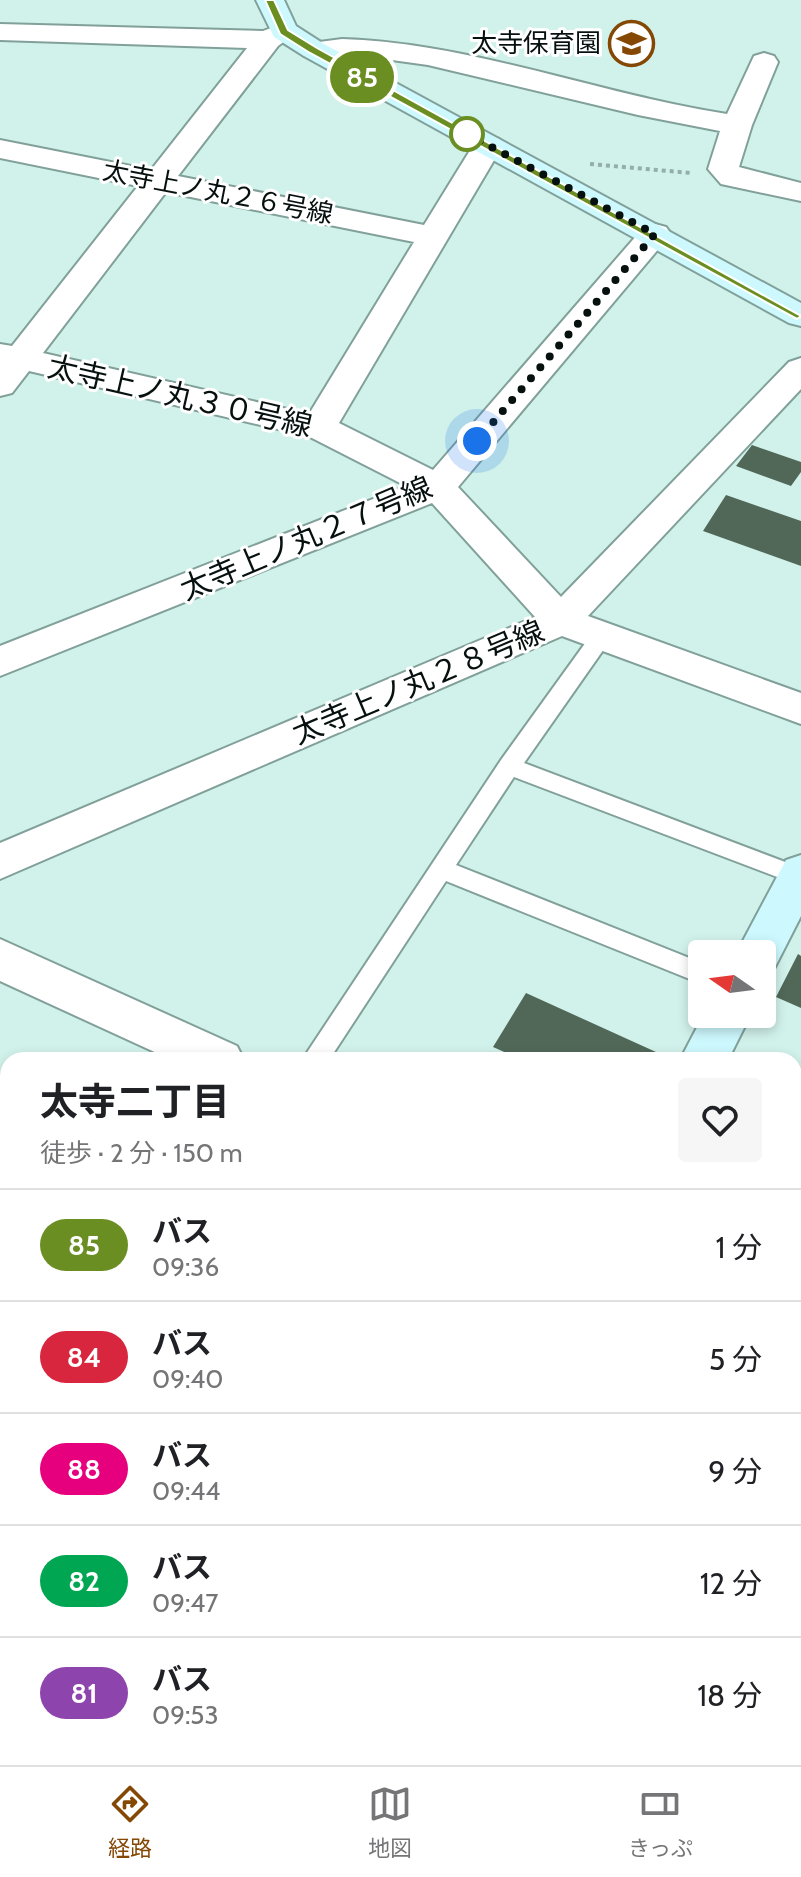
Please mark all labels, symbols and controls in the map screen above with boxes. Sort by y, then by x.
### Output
school or university icon: 太寺保育園 [608,19,656,67]
place label: 太寺保育園 [471,27,601,59]
line badge: 85 [326,51,398,103]
text: 85 [346,60,378,94]
unlabelled marker [450,117,484,151]
street label: 太寺上ノ丸２６号線 [100,154,336,230]
street label: 太寺上ノ丸３０号線 [44,348,316,444]
your location [457,421,497,461]
street label: 太寺上ノ丸２７号線 [175,468,437,608]
street label: 太寺上ノ丸２８号線 [287,612,549,752]
north arrow [688,940,776,1028]
map controls [688,940,776,1028]
text: 太寺二丁目 [40,1078,230,1125]
button: heart [678,1078,762,1162]
text: 徒歩 · 2 分 · 150 m [40,1137,243,1169]
text: バス [152,1213,212,1250]
text: 85 [68,1228,100,1262]
text: 1 分 [715,1229,762,1266]
text: 09:36 [152,1251,219,1283]
text: バス [152,1325,212,1362]
text: 84 [67,1340,101,1374]
text: 5 分 [709,1341,762,1378]
text: 09:40 [152,1363,224,1395]
text: バス [152,1437,212,1474]
text: 88 [67,1452,101,1486]
text: 9 分 [708,1453,762,1490]
text: 09:44 [152,1475,220,1507]
text: バス [152,1549,212,1586]
text: 82 [68,1564,100,1598]
text: 12 分 [700,1565,762,1602]
text: 09:47 [152,1587,218,1619]
text: バス [152,1661,212,1698]
text: 81 [70,1676,98,1710]
text: 18 分 [697,1677,762,1714]
text: 09:53 [152,1699,218,1731]
tab: 経路 [108,1782,152,1862]
tab: 地図 [368,1782,412,1862]
tab: きっぷ [628,1782,693,1862]

